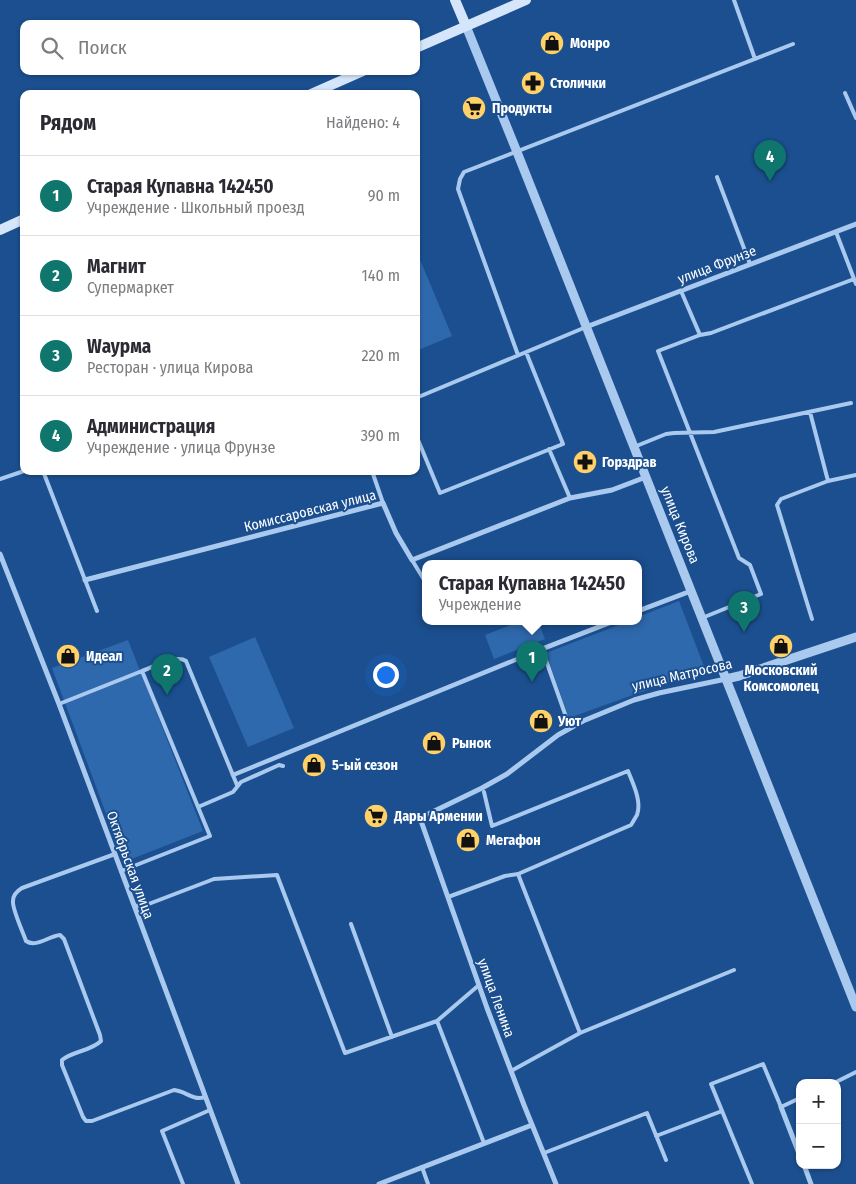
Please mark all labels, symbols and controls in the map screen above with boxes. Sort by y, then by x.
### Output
search box [20,20,420,75]
shop icon: Монро [539,30,565,56]
icon: search [38,34,66,62]
place label: Монро [570,35,611,52]
text: Поиск [78,36,127,59]
pharmacy icon: Столички [520,70,546,96]
place label: Столички [550,75,606,92]
supermarket icon: Продукты [461,95,487,121]
place label: Продукты [492,100,552,117]
text: Рядом [40,110,96,136]
text: Найдено: 4 [326,113,400,132]
pin: 4 [754,140,786,181]
text: Старая Купавна 142450 [87,175,274,198]
text: 1 [53,186,59,205]
text: 90 m [368,186,400,205]
text: Учреждение · Школьный проезд [87,198,305,217]
street label: улица Фрунзе [675,242,759,288]
text: Магнит [87,255,146,278]
text: 2 [52,266,60,285]
text: 140 m [362,266,400,285]
text: Супермаркет [87,278,174,297]
text: Wаурма [87,335,151,358]
text: 3 [52,346,60,365]
text: 220 m [361,346,400,365]
text: Ресторан · улица Кирова [87,358,253,377]
text: Администрация [87,415,215,438]
text: 4 [52,426,60,445]
text: 390 m [361,426,400,445]
text: Учреждение · улица Фрунзе [87,438,275,457]
pharmacy icon: Горздрав [572,449,598,475]
place label: Горздрав [602,454,657,471]
street label: улица Кирова [657,484,703,566]
street label: Комиссаровская улица [242,486,378,536]
popup [422,560,642,625]
text: Старая Купавна 142450 [439,572,625,595]
pin: 3 [728,591,760,632]
text: Учреждение [439,595,521,614]
shop icon: Московский Комсомолец [768,633,794,659]
pin: 1 [516,641,548,682]
shop icon: Идеал [55,643,81,669]
place label: Идеал [86,648,123,665]
pin: 2 [151,654,183,695]
street label: улица Матросова [630,655,734,695]
your location [373,662,399,688]
place label: Московский Комсомолец [744,662,819,695]
shop icon: Уют [528,708,554,734]
place label: Уют [557,713,582,730]
shop icon: Рынок [421,730,447,756]
place label: Рынок [452,735,492,752]
shop icon: 5-ый сезон [301,752,327,778]
place label: 5-ый сезон [332,757,398,774]
supermarket icon: Дары Армении [363,803,389,829]
place label: Дары Армении [393,808,483,825]
street label: Октябрьская улица [103,809,157,921]
shop icon: Мегафон [455,827,481,853]
place label: Мегафон [486,832,541,849]
street label: улица Ленина [474,956,518,1040]
map controls [796,1079,841,1169]
button: + [796,1079,841,1124]
button: − [796,1124,841,1169]

